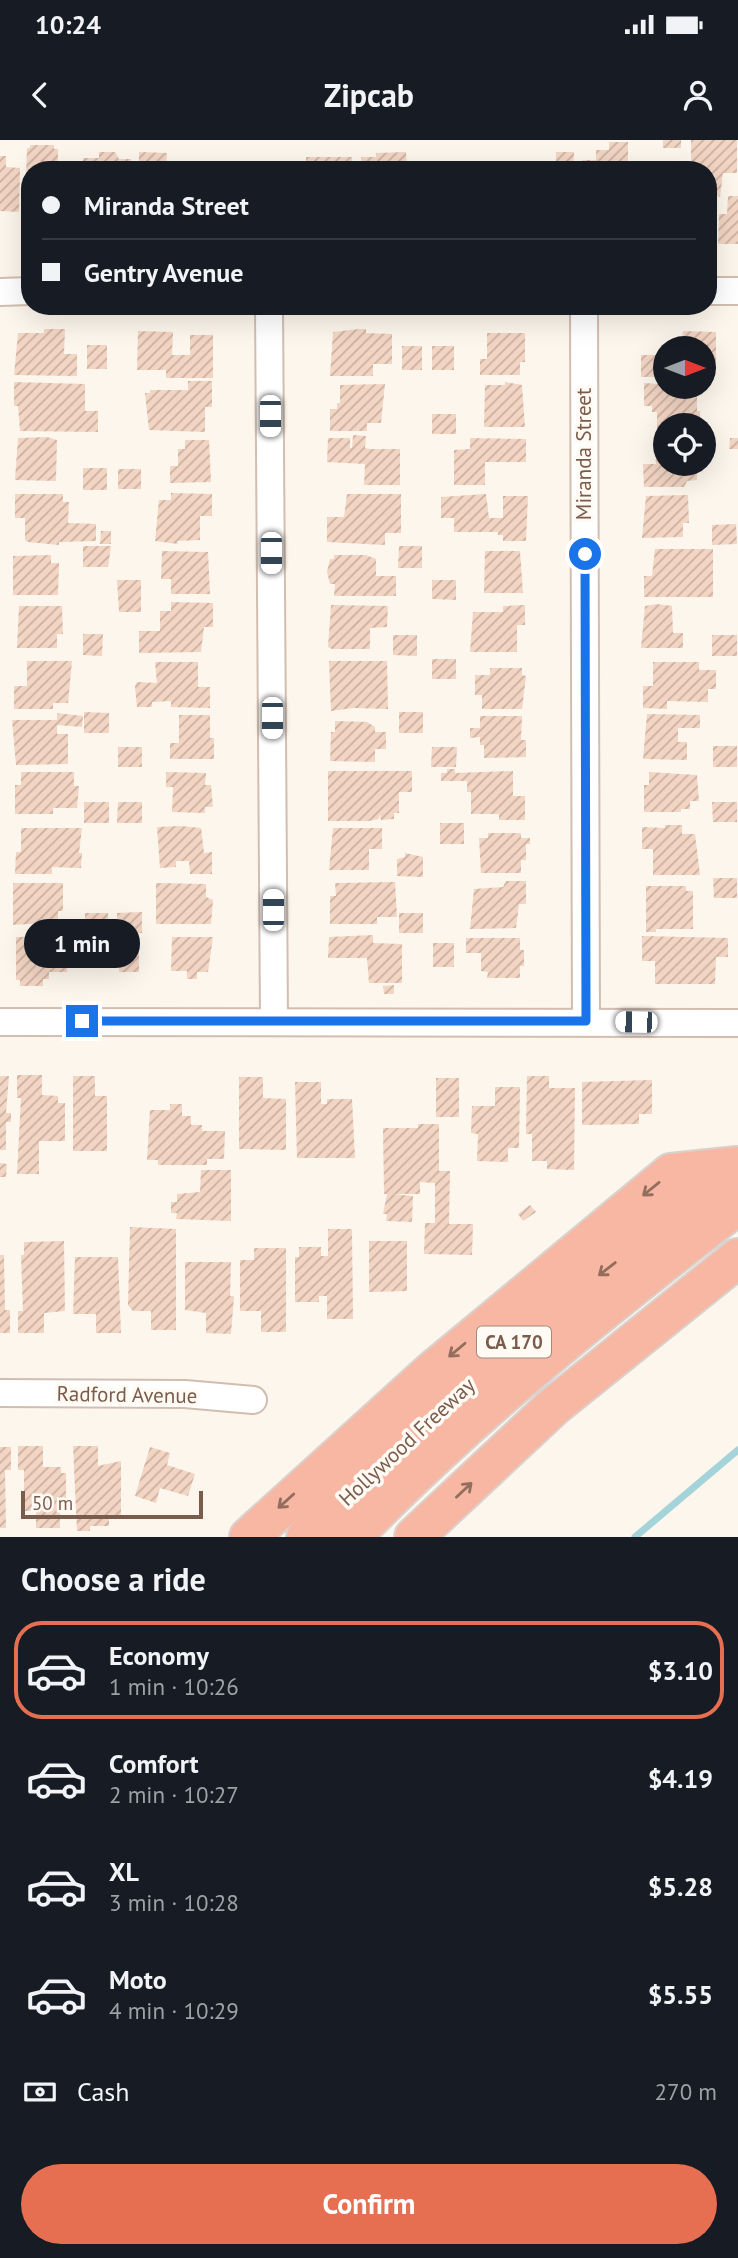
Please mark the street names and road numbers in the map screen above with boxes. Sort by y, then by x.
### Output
street label: Miranda Street [570,388,597,520]
road number: CA 170 [477,1326,551,1358]
street label: Hollywood Freeway [333,1371,481,1512]
street label: Radford Avenue [56,1380,198,1409]

